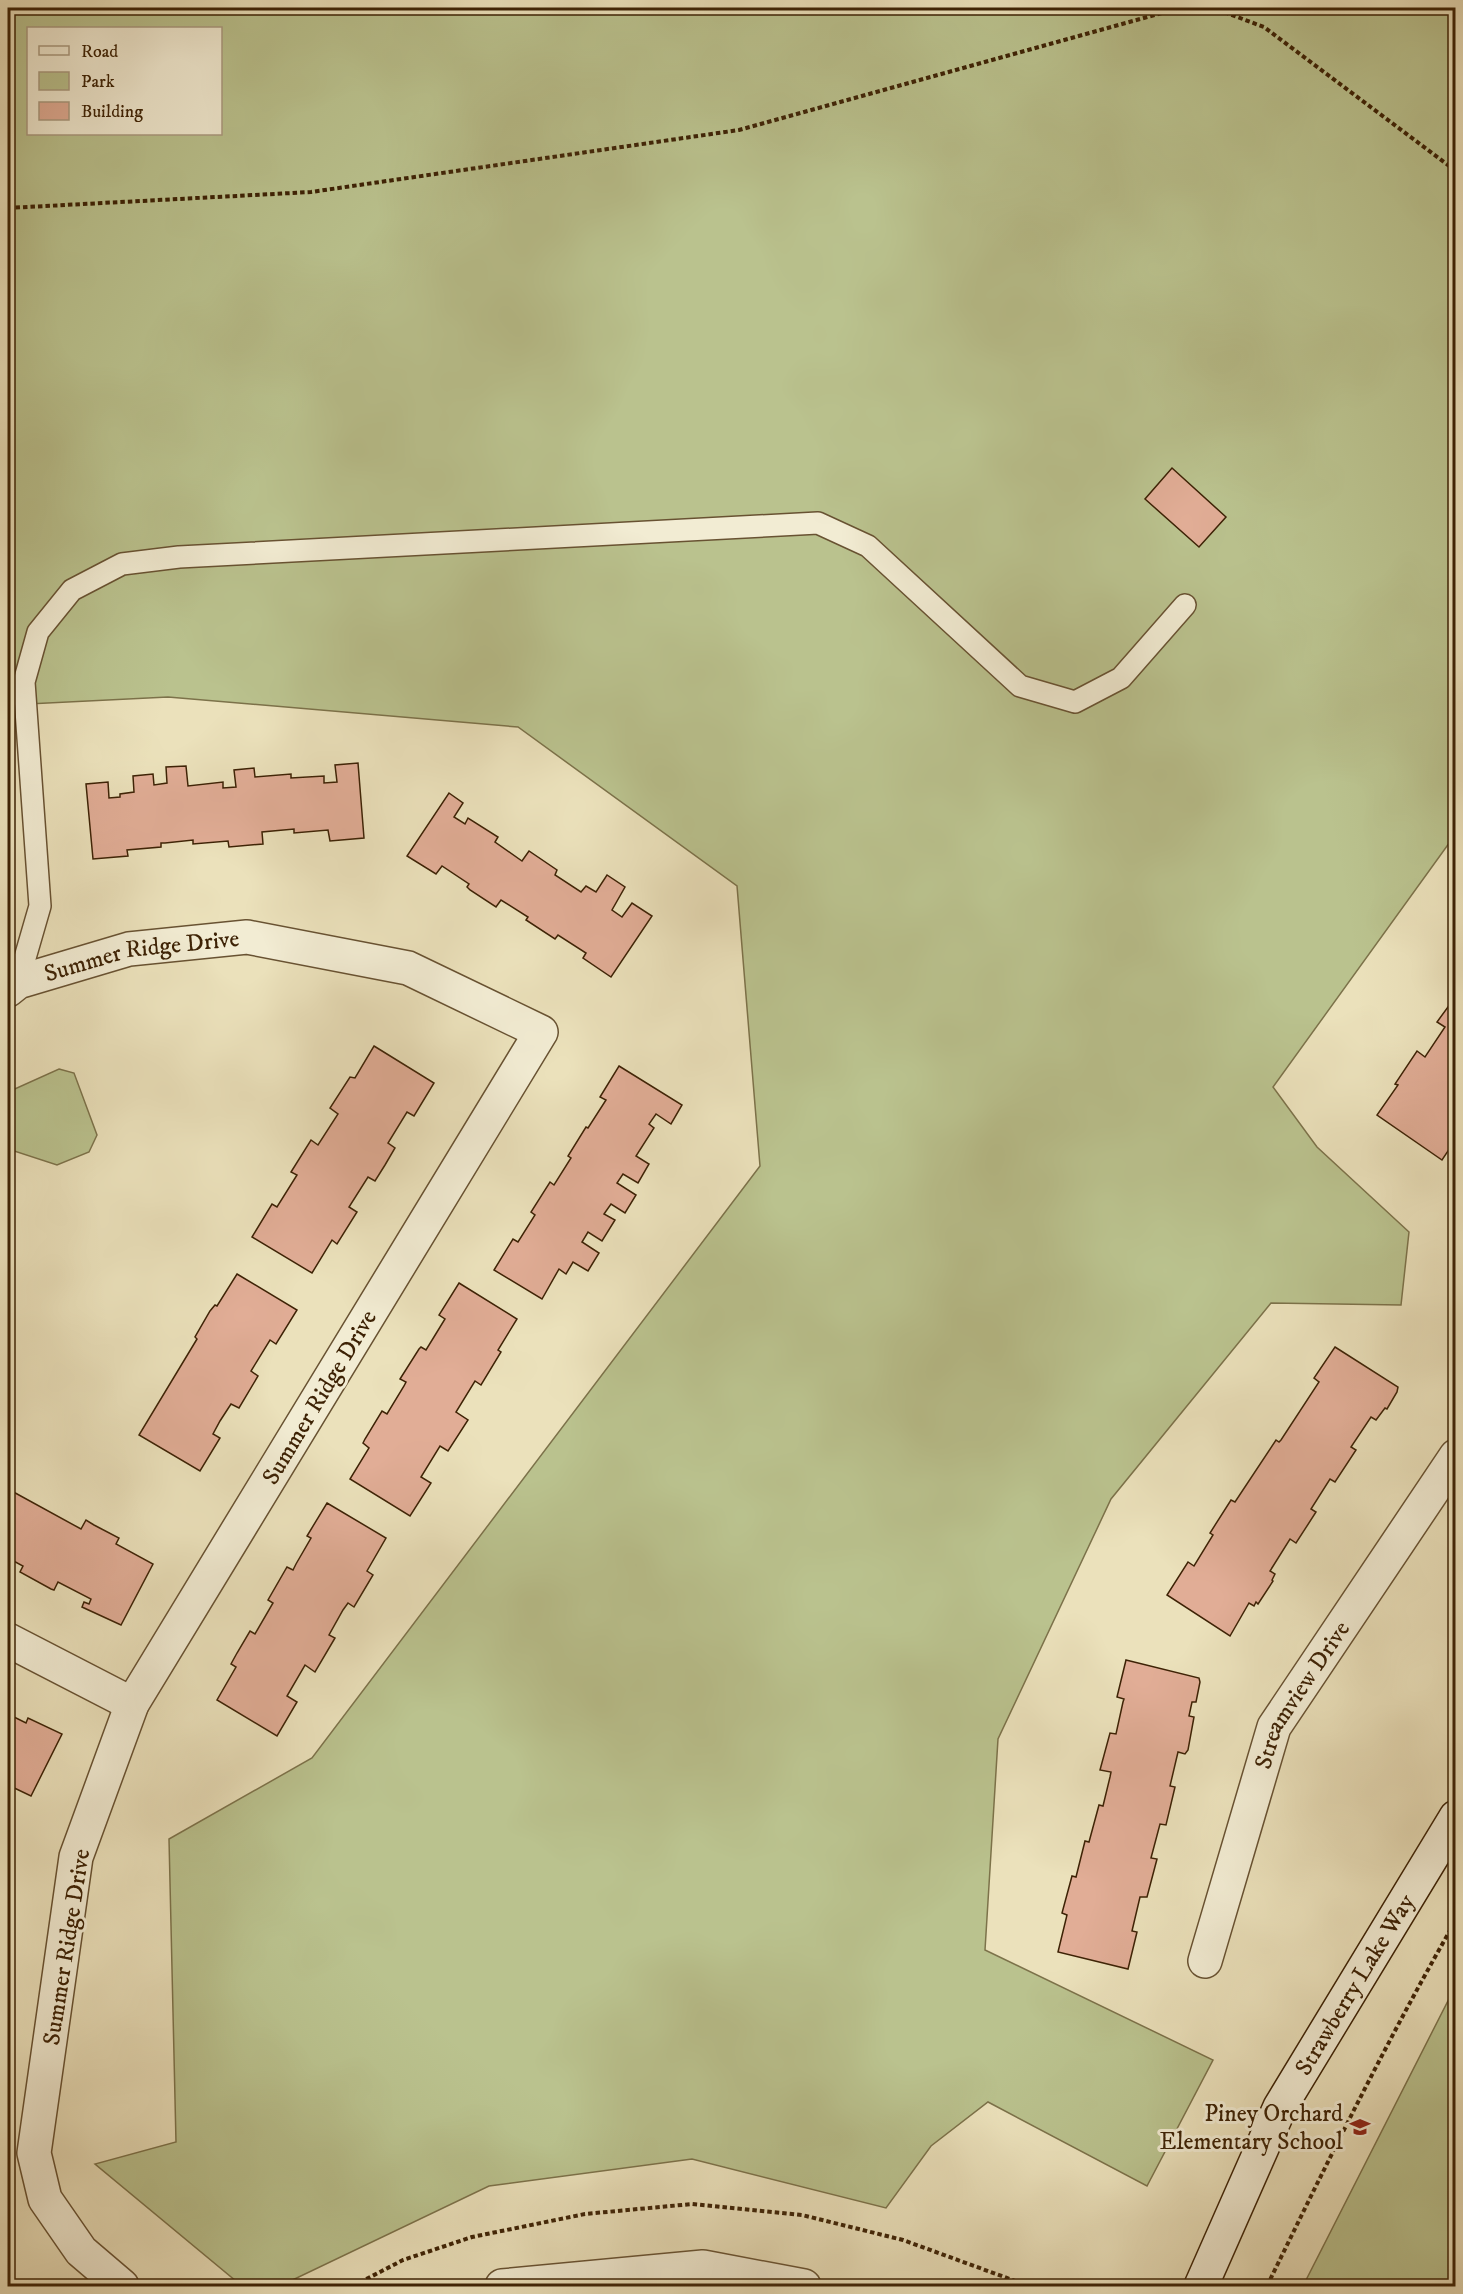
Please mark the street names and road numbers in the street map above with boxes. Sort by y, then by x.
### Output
street label: Summer Ridge Drive [41,924,241,989]
street label: Summer Ridge Drive [256,1305,384,1490]
street label: Streamview Drive [1248,1615,1357,1773]
street label: Summer Ridge Drive [37,1847,97,2048]
street label: Strawberry Lake Way [1289,1888,1422,2081]

